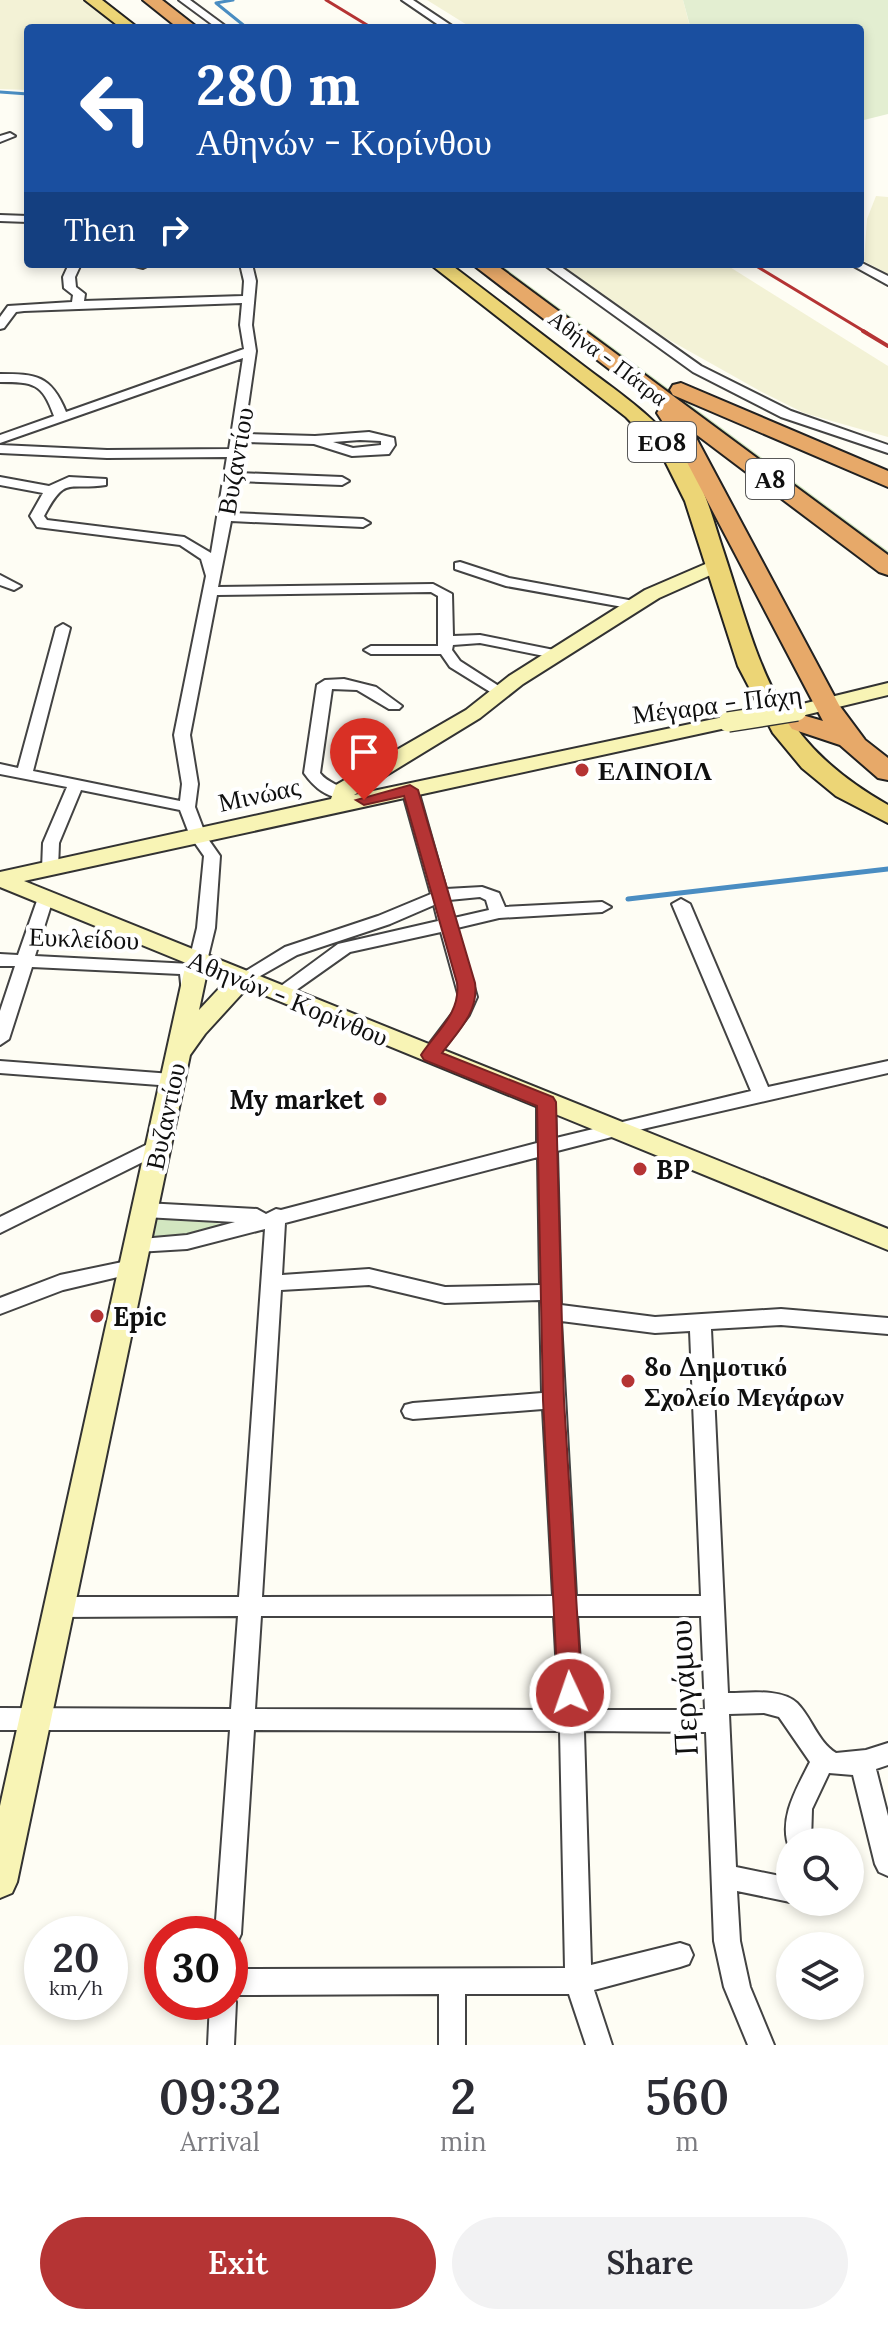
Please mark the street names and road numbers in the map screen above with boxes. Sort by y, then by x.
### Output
street label: Αθήνα - Πάτρα [543,304,673,412]
street label: Βυζαντίου [209,405,261,517]
road number: ΕΟ8 [628,422,696,462]
road number: Α8 [746,459,794,499]
street label: Μέγαρα - Πάχη [630,677,804,731]
street label: Μινώας [215,769,304,819]
street label: Ευκλείδου [28,920,140,956]
street label: Αθηνών - Κορίνθου [183,943,393,1053]
street label: Βυζαντίου [138,1059,192,1173]
street label: Περγάμου [659,1619,707,1757]

